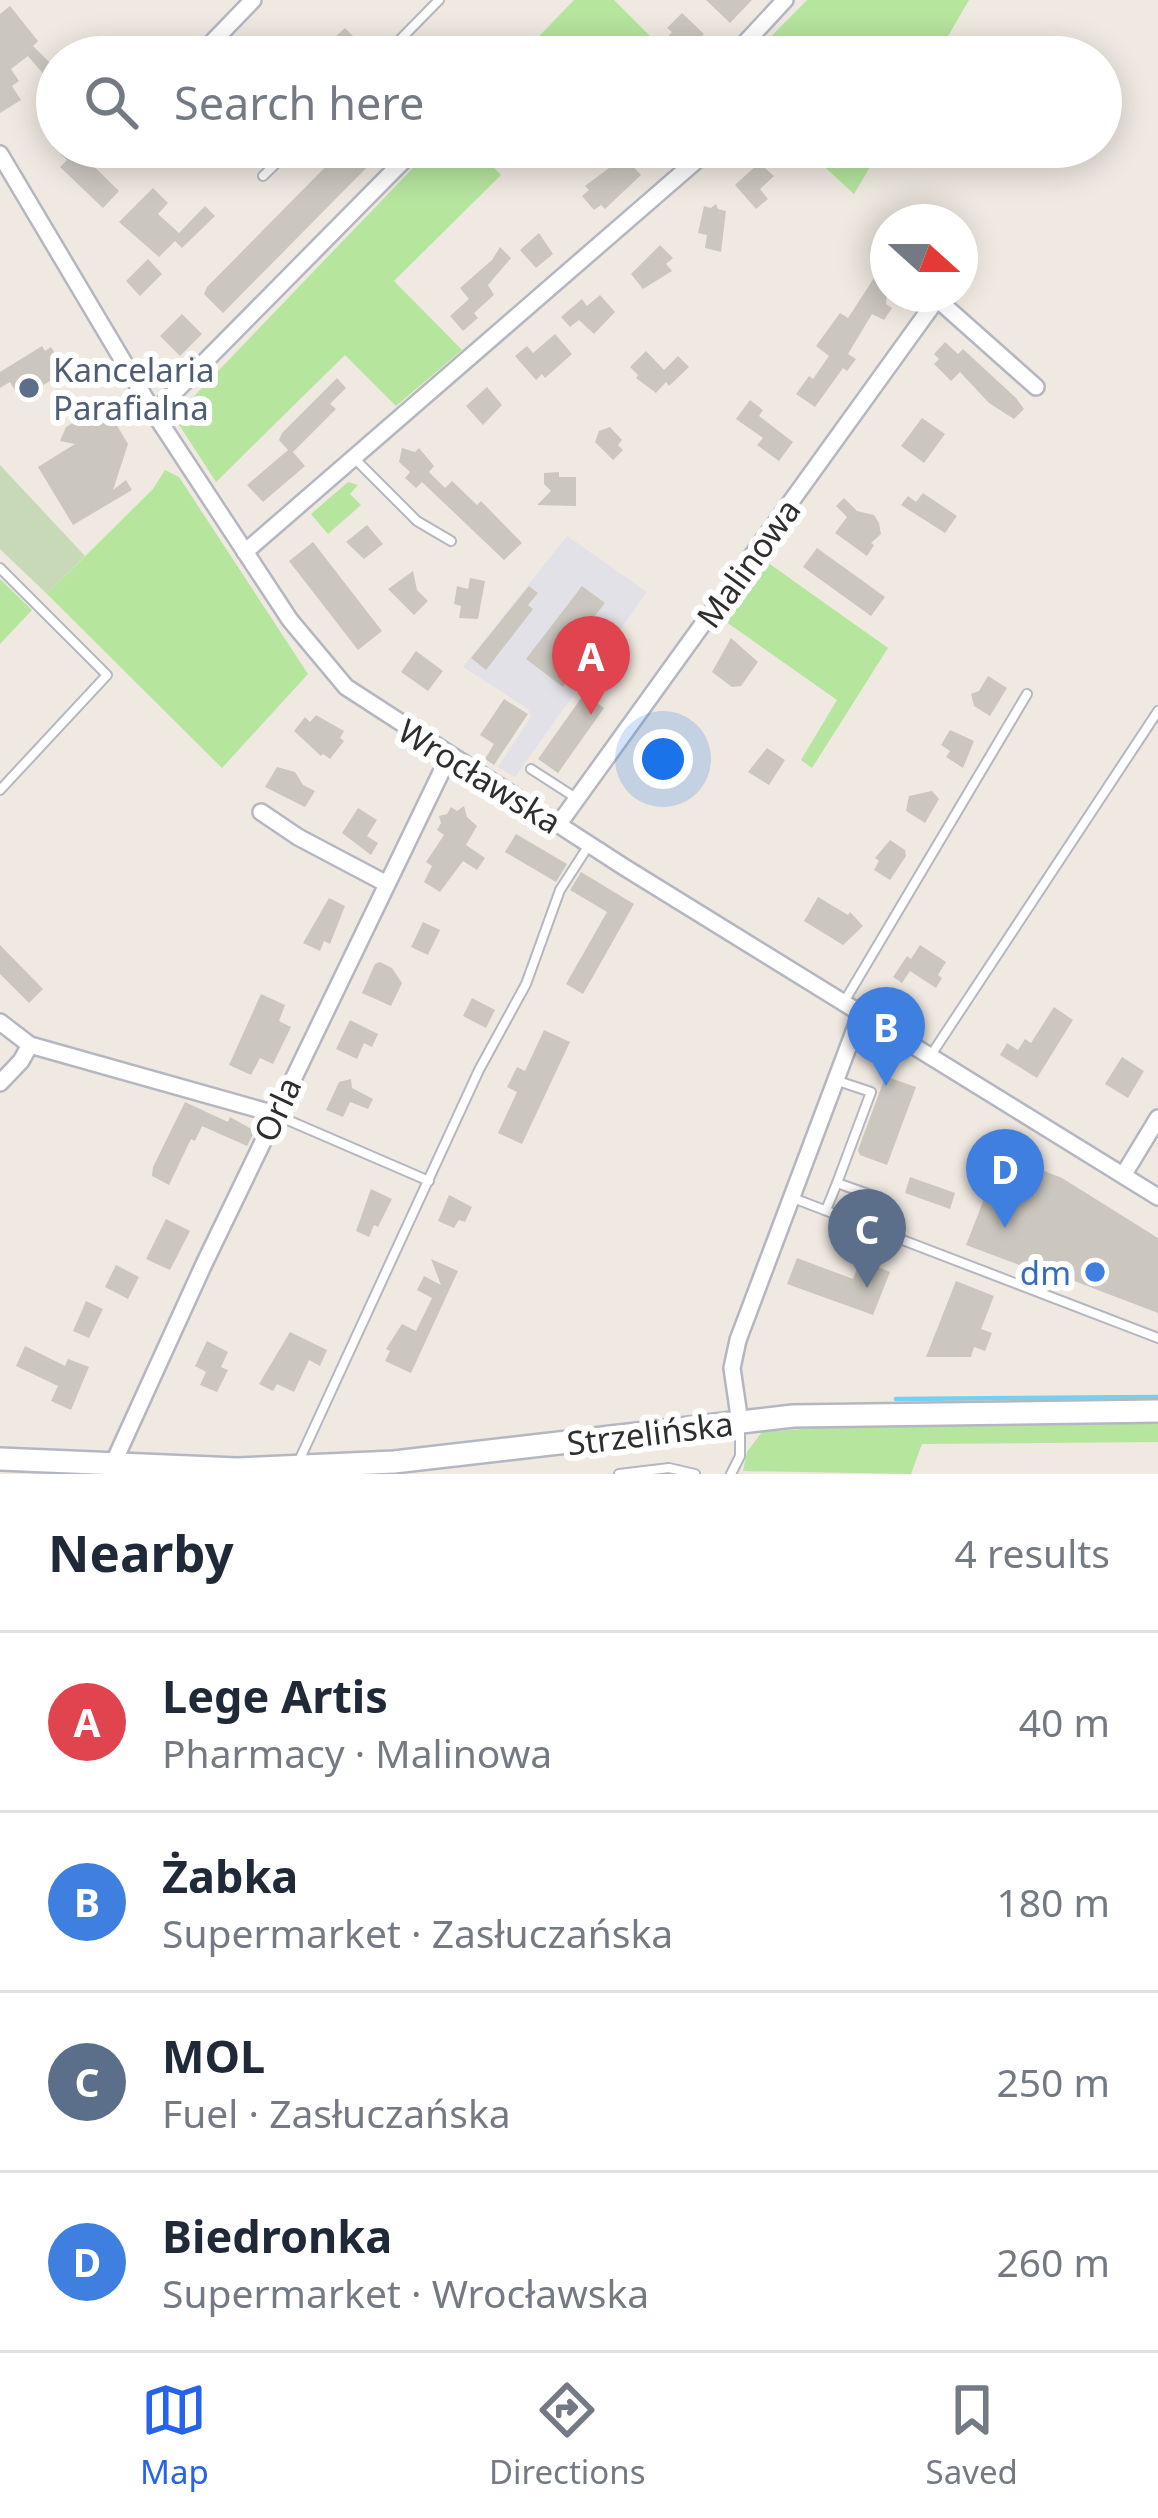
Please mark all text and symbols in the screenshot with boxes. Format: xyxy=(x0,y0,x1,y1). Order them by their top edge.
search box xyxy=(36,36,1122,168)
icon: search xyxy=(78,69,144,135)
text: Search here xyxy=(174,72,424,133)
north arrow xyxy=(870,204,978,312)
place label: Kancelaria Parafialna xyxy=(53,347,214,430)
marker: Kancelaria Parafialna xyxy=(16,375,42,401)
street label: Malinowa xyxy=(686,489,810,637)
pin: A xyxy=(552,616,630,715)
street label: Wrocławska xyxy=(390,708,570,844)
your location xyxy=(633,729,693,789)
pin: B xyxy=(847,987,925,1086)
street label: Orla xyxy=(243,1069,311,1149)
pin: D xyxy=(966,1129,1044,1228)
pin: C xyxy=(828,1189,906,1288)
place label: dm xyxy=(1020,1250,1071,1295)
marker: dm xyxy=(1082,1259,1108,1285)
street label: Strzelińska xyxy=(564,1400,736,1466)
text: Nearby xyxy=(48,1517,234,1587)
text: 4 results xyxy=(955,1526,1110,1579)
text: Lege Artis xyxy=(162,1665,388,1726)
text: A xyxy=(74,1695,101,1748)
text: 40 m xyxy=(1019,1695,1110,1748)
text: Pharmacy · Malinowa xyxy=(162,1726,552,1779)
text: Żabka xyxy=(162,1845,298,1906)
text: B xyxy=(74,1875,100,1928)
text: 180 m xyxy=(996,1875,1110,1928)
text: Supermarket · Zasłuczańska xyxy=(162,1906,673,1959)
text: MOL xyxy=(162,2025,265,2086)
text: C xyxy=(74,2055,100,2108)
text: 250 m xyxy=(996,2055,1110,2108)
text: Fuel · Zasłuczańska xyxy=(162,2086,511,2139)
text: Biedronka xyxy=(162,2205,392,2266)
text: D xyxy=(73,2235,101,2288)
text: 260 m xyxy=(996,2235,1110,2288)
text: Supermarket · Wrocławska xyxy=(162,2266,649,2319)
tab: Map xyxy=(140,2377,209,2494)
tab: Directions xyxy=(489,2377,646,2494)
tab: Saved xyxy=(926,2377,1018,2494)

